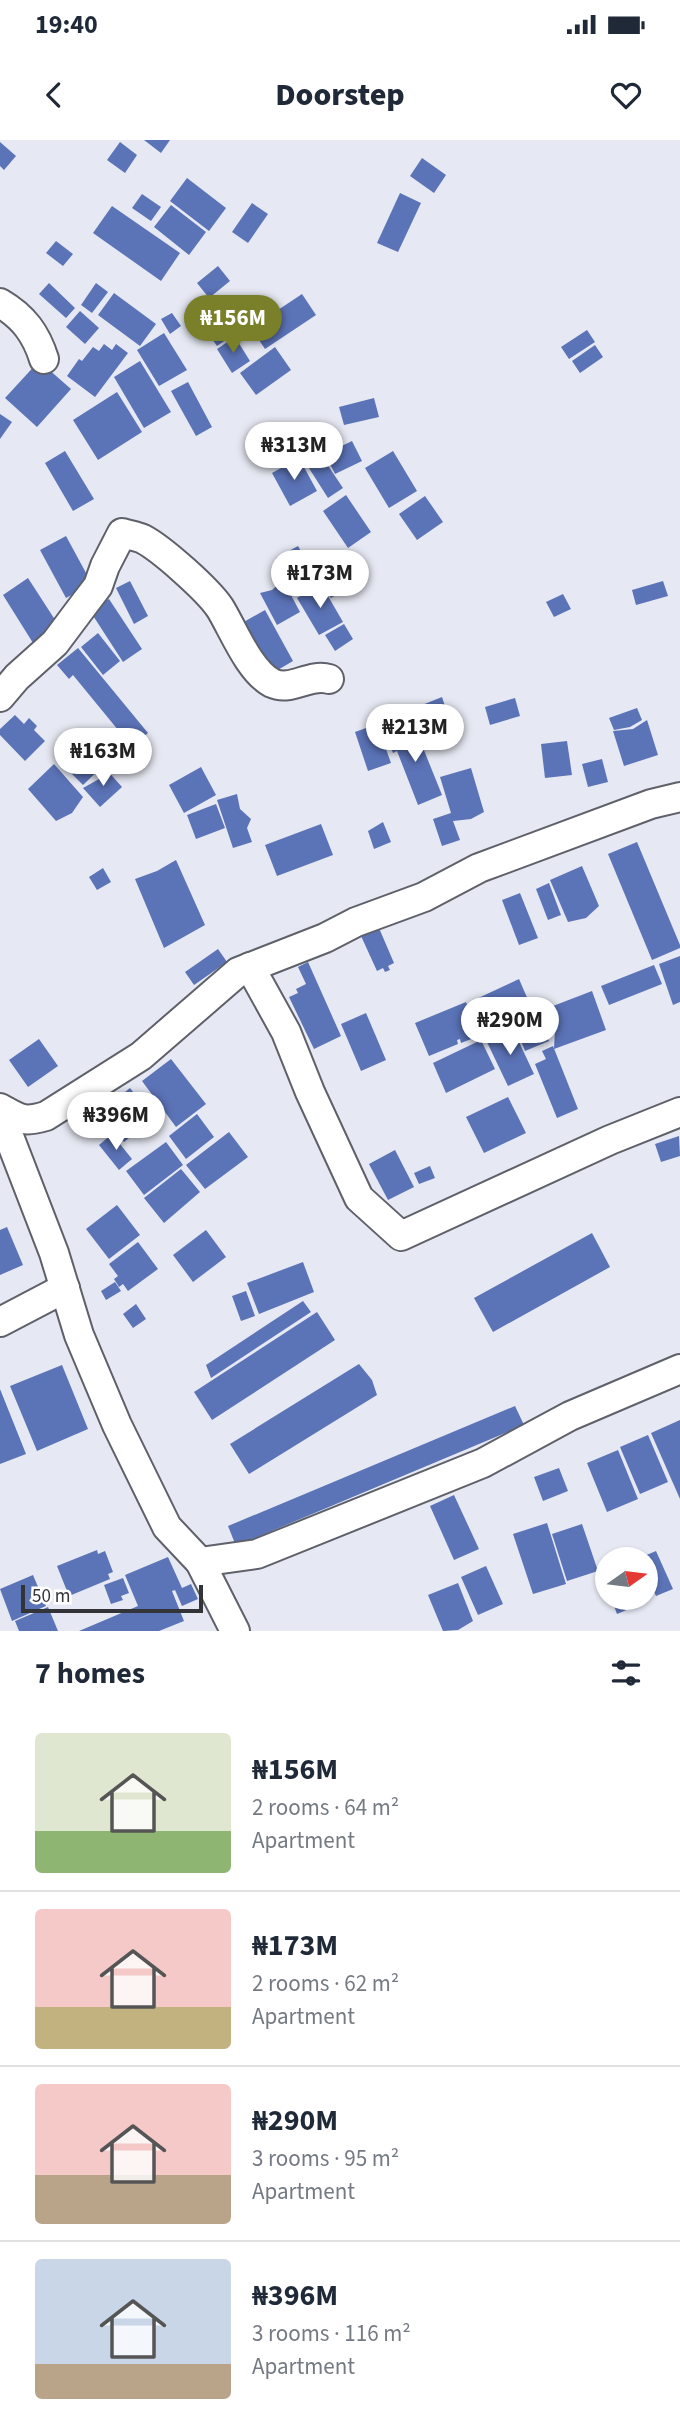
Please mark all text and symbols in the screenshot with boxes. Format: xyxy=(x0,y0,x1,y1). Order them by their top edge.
text: 19:40 xyxy=(35,6,98,43)
text: Doorstep xyxy=(275,72,405,118)
icon: back xyxy=(35,76,73,114)
icon: heart xyxy=(607,76,645,114)
pin: ₦156M xyxy=(184,296,282,355)
text: ₦156M xyxy=(200,301,266,334)
pin: ₦313M xyxy=(245,422,343,482)
text: ₦313M xyxy=(261,428,327,461)
pin: ₦173M xyxy=(271,550,369,610)
text: ₦173M xyxy=(287,556,353,589)
pin: ₦213M xyxy=(366,704,464,764)
text: ₦213M xyxy=(382,710,448,743)
pin: ₦163M xyxy=(54,728,152,788)
text: ₦163M xyxy=(70,734,136,767)
pin: ₦290M xyxy=(461,998,559,1057)
text: ₦290M xyxy=(477,1003,543,1036)
pin: ₦396M xyxy=(67,1093,165,1152)
text: ₦396M xyxy=(83,1098,149,1131)
north arrow xyxy=(595,1547,658,1610)
map controls xyxy=(595,1547,658,1610)
scale bar xyxy=(21,1582,203,1614)
text: 50 m xyxy=(32,1583,70,1610)
text: 7 homes xyxy=(35,1652,145,1695)
icon: filters xyxy=(607,1654,645,1692)
text: ₦156M xyxy=(252,1748,338,1791)
icon: home xyxy=(91,1761,175,1845)
text: 2 rooms · 64 m² xyxy=(252,1791,399,1824)
text: Apartment xyxy=(252,1824,355,1857)
text: ₦173M xyxy=(252,1924,338,1967)
icon: home xyxy=(91,1937,175,2021)
text: 2 rooms · 62 m² xyxy=(252,1967,399,2000)
text: Apartment xyxy=(252,2000,355,2033)
text: ₦290M xyxy=(252,2099,338,2142)
icon: home xyxy=(91,2112,175,2196)
text: 3 rooms · 95 m² xyxy=(252,2142,399,2175)
text: Apartment xyxy=(252,2175,355,2208)
text: ₦396M xyxy=(252,2274,338,2317)
icon: home xyxy=(91,2287,175,2371)
text: 3 rooms · 116 m² xyxy=(252,2317,411,2350)
text: Apartment xyxy=(252,2350,355,2383)

